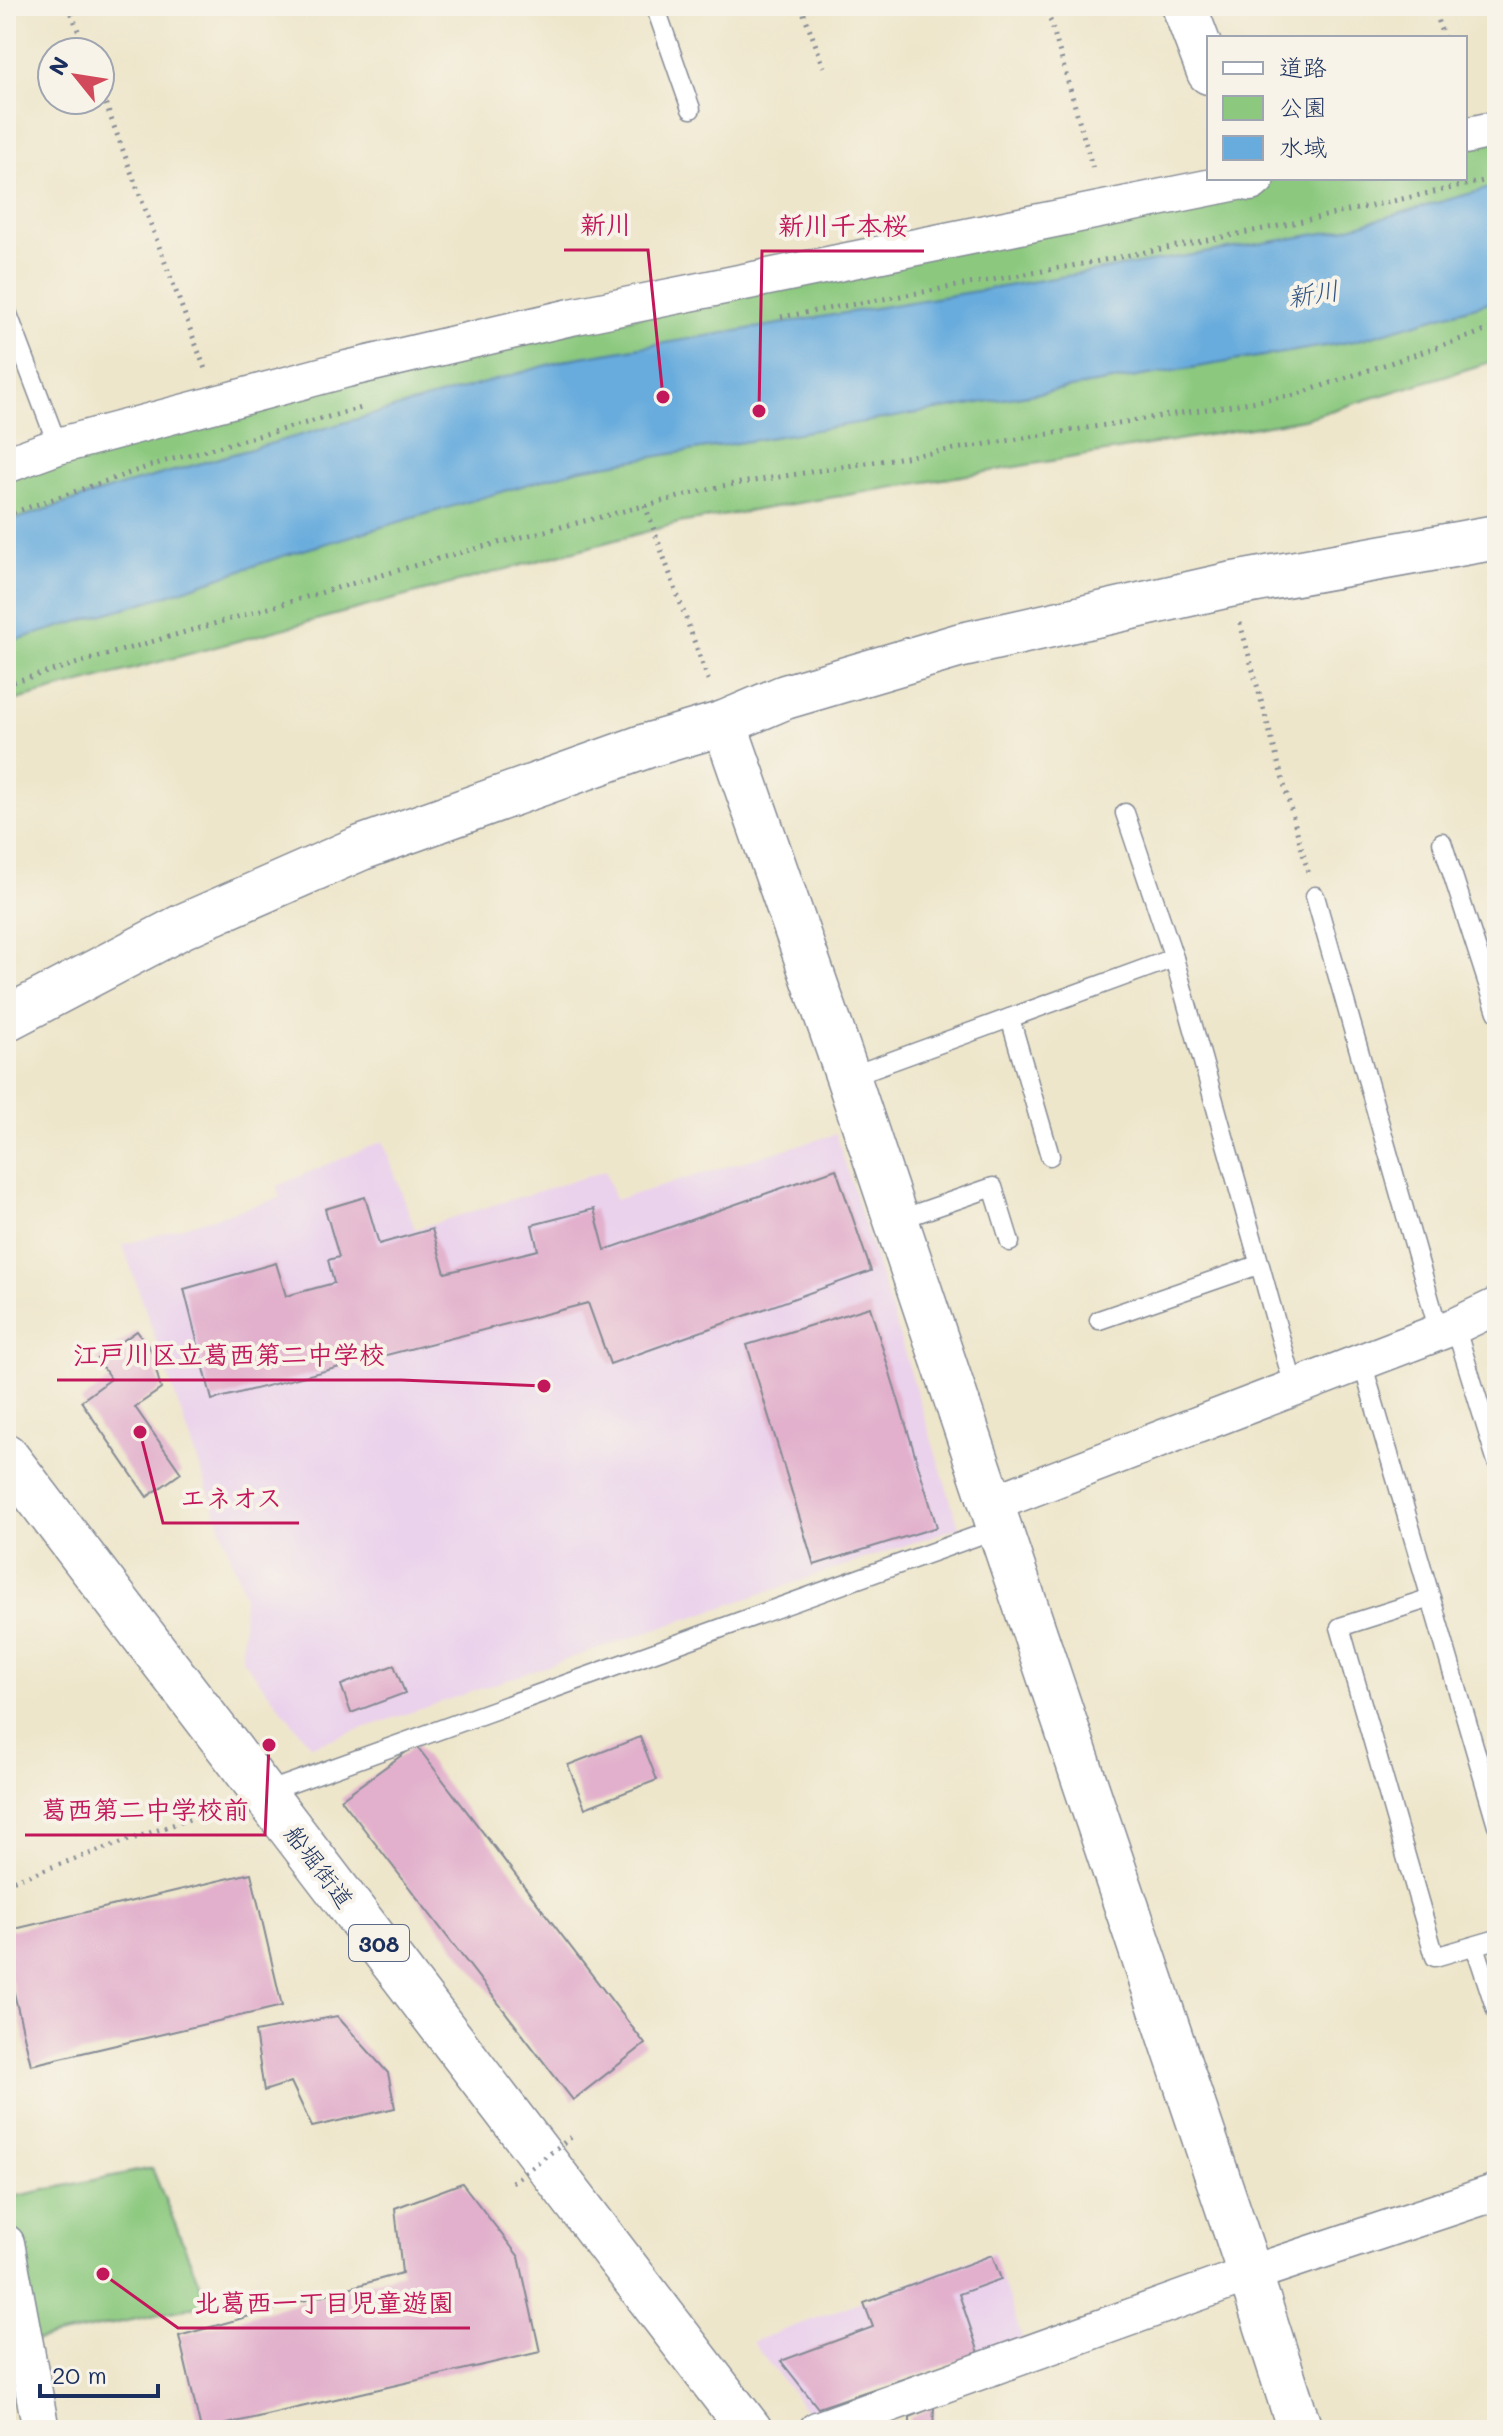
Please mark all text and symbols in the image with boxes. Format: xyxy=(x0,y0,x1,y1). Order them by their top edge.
north arrow xyxy=(36,36,116,116)
legend xyxy=(1207,36,1467,180)
text: N xyxy=(42,51,75,80)
text: 道路 xyxy=(1279,51,1327,82)
text: 公園 xyxy=(1279,91,1327,122)
text: 水域 xyxy=(1279,131,1327,162)
callout: 新川 xyxy=(564,200,648,250)
callout: 新川千本桜 xyxy=(762,201,924,251)
text: 新川 xyxy=(580,207,632,241)
text: 新川千本桜 xyxy=(778,208,908,242)
water label: 新川 xyxy=(1285,272,1341,314)
callout: 江戸川区立葛西第二中学校 xyxy=(57,1330,401,1380)
text: 江戸川区立葛西第二中学校 xyxy=(73,1337,385,1371)
callout: エネオス xyxy=(163,1473,299,1523)
text: エネオス xyxy=(180,1480,282,1514)
callout: 葛西第二中学校前 xyxy=(25,1785,265,1835)
text: 葛西第二中学校前 xyxy=(41,1792,249,1826)
street label: 船堀街道 xyxy=(279,1818,361,1914)
road number: 308 xyxy=(349,1925,409,1961)
callout: 北葛西一丁目児童遊園 xyxy=(178,2278,470,2328)
text: 北葛西一丁目児童遊園 xyxy=(194,2285,454,2319)
scale bar xyxy=(40,2348,158,2398)
text: 20 m xyxy=(52,2359,107,2390)

